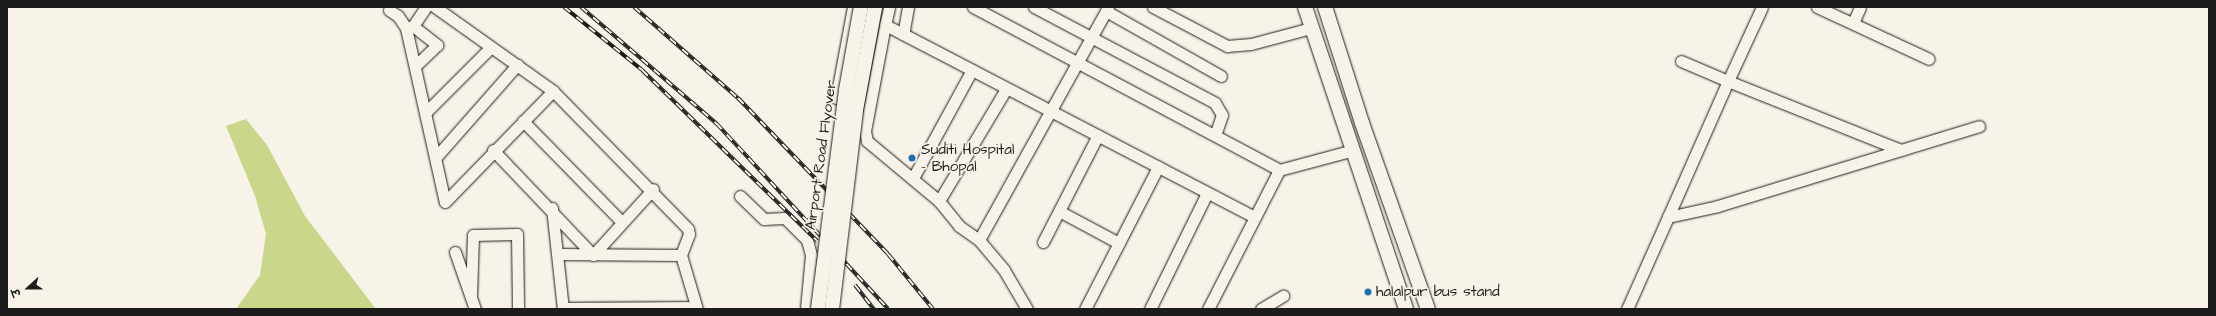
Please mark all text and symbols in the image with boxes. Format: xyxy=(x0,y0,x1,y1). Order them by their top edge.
street label: Airport Road Flyover xyxy=(802,79,840,231)
place label: Suditi Hospital - Bhopal xyxy=(921,140,1014,175)
marker: Suditi Hospital - Bhopal xyxy=(906,152,918,164)
north arrow xyxy=(8,268,48,308)
place label: halalpur bus stand xyxy=(1376,283,1500,301)
text: उ xyxy=(8,286,25,299)
marker: halalpur bus stand xyxy=(1363,287,1373,297)

